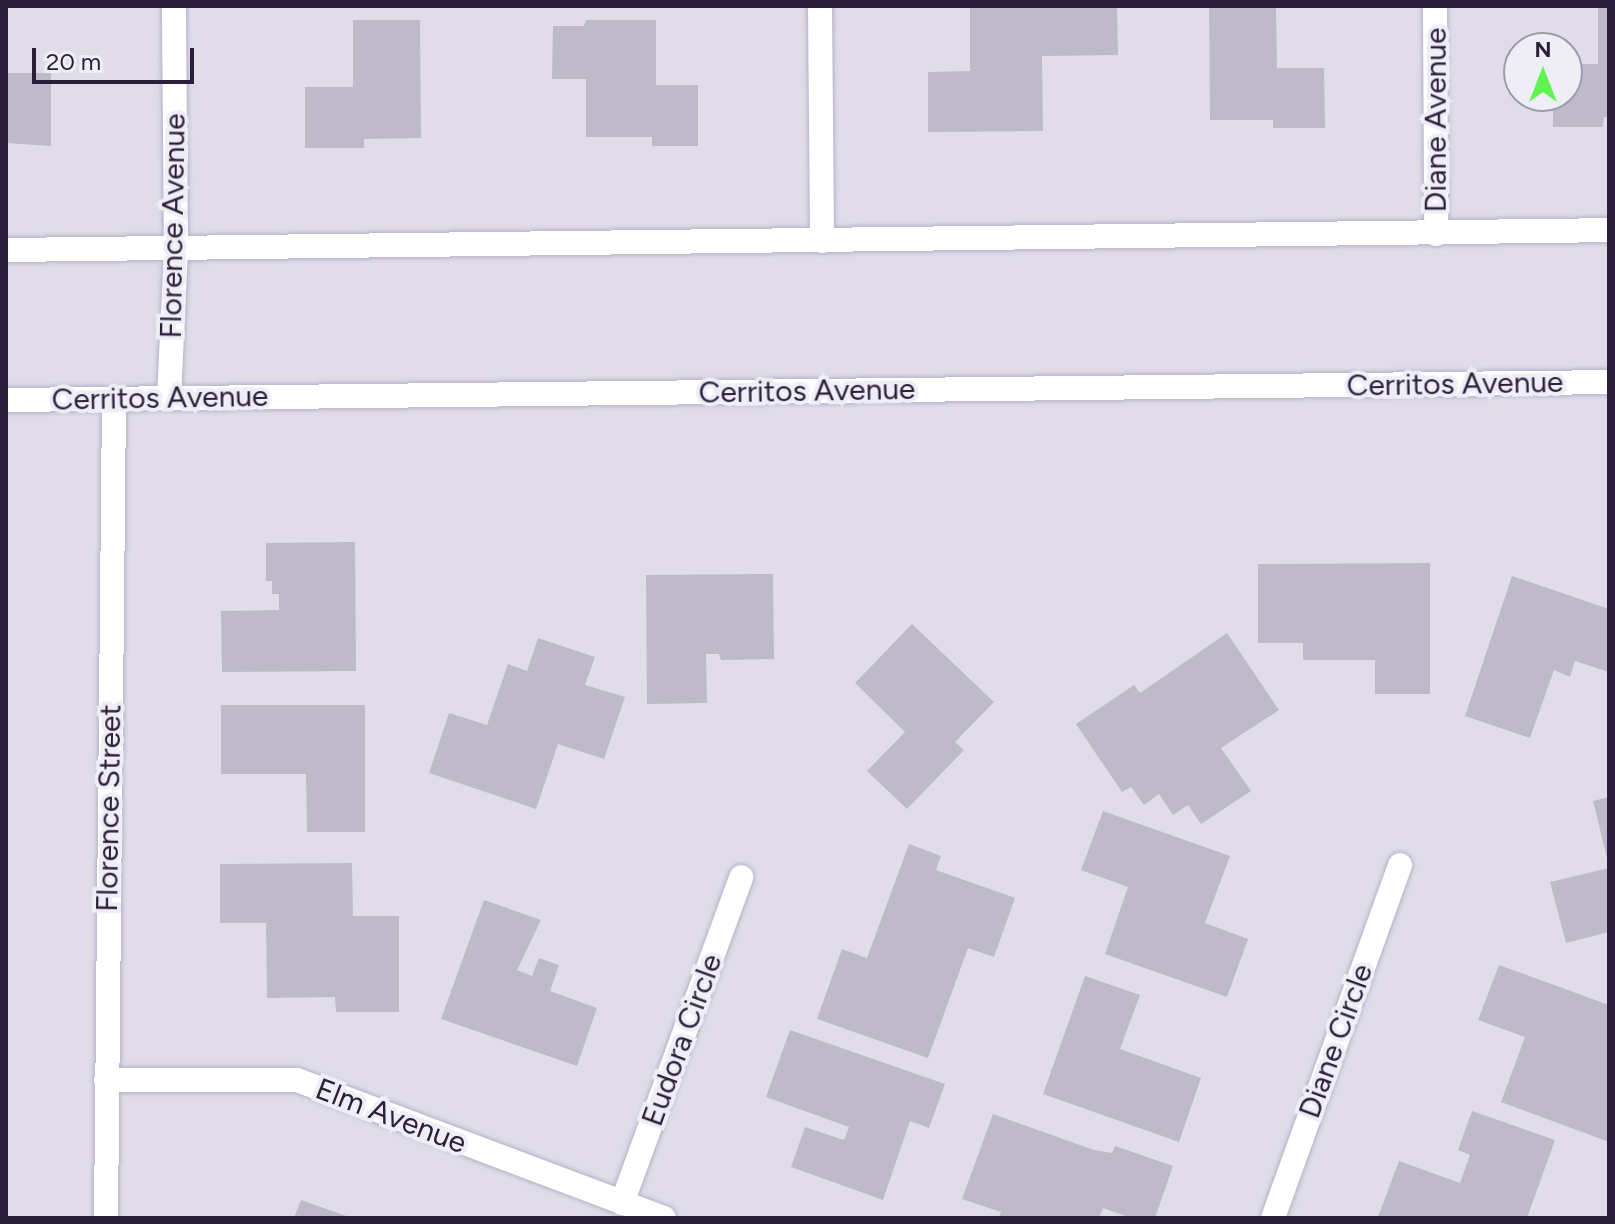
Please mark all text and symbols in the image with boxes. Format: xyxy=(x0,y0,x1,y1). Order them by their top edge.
street label: Diane Avenue xyxy=(1418,28,1454,212)
scale bar xyxy=(36,32,198,82)
north arrow xyxy=(1503,32,1583,112)
text: N xyxy=(1534,36,1552,63)
text: 20 m xyxy=(46,47,101,76)
street label: Florence Avenue xyxy=(153,113,193,339)
street label: Cerritos Avenue xyxy=(1346,364,1564,404)
street label: Cerritos Avenue xyxy=(698,371,916,411)
street label: Cerritos Avenue xyxy=(51,378,269,418)
street label: Florence Street xyxy=(89,704,129,912)
street label: Eudora Circle xyxy=(634,949,730,1131)
street label: Diane Circle xyxy=(1291,959,1381,1123)
street label: Elm Avenue xyxy=(310,1071,472,1161)

